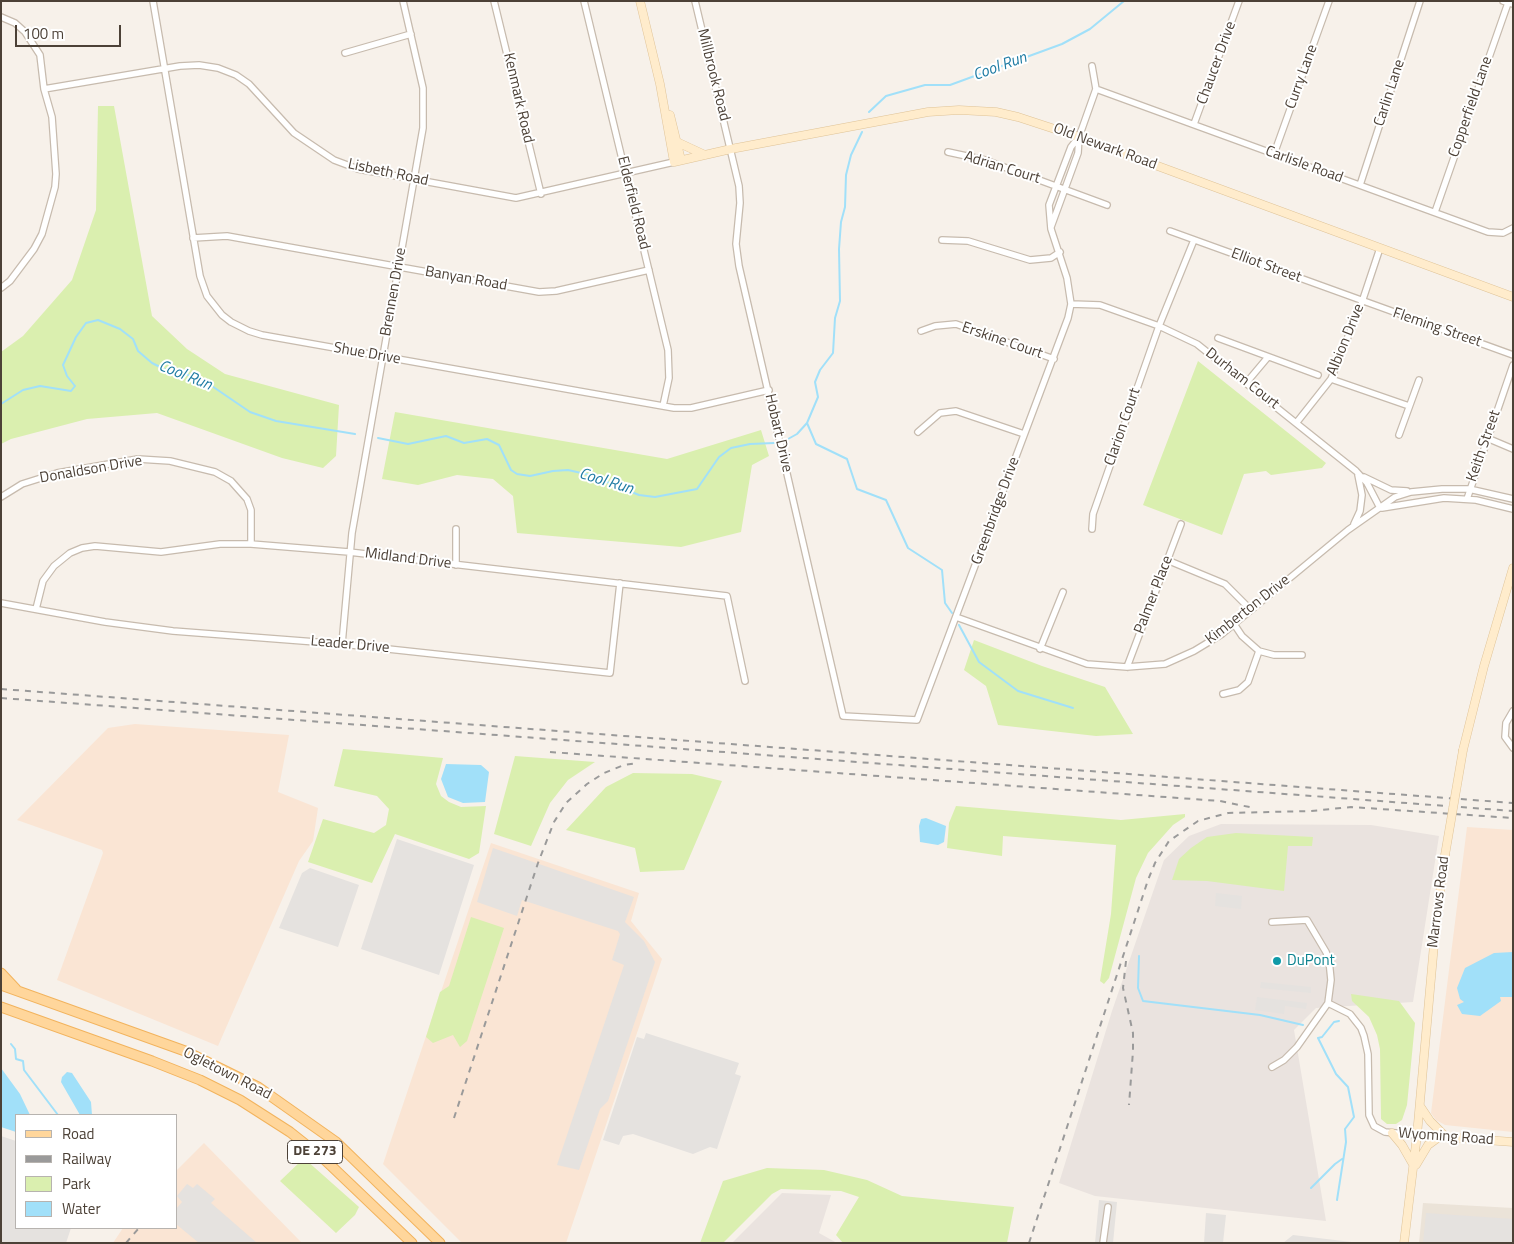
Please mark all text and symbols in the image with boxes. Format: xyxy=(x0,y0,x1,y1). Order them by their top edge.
scale bar xyxy=(18,15,124,47)
street label: Chaucer Drive xyxy=(1194,19,1240,107)
text: 100 m xyxy=(23,22,64,45)
street label: Millbrook Road xyxy=(693,27,733,123)
street label: Curry Lane xyxy=(1282,42,1322,112)
water label: Cool Run xyxy=(971,48,1029,86)
street label: Kenmark Road xyxy=(499,51,537,145)
street label: Copperfield Lane xyxy=(1445,54,1497,160)
street label: Carlin Lane xyxy=(1371,57,1409,129)
street label: Old Newark Road xyxy=(1051,120,1159,174)
street label: Carlisle Road xyxy=(1263,143,1345,187)
street label: Adrian Court xyxy=(962,148,1042,188)
street label: Elderfield Road xyxy=(613,155,653,251)
street label: Lisbeth Road xyxy=(346,156,430,190)
street label: Elliot Street xyxy=(1228,245,1304,287)
street label: Brennen Drive xyxy=(377,246,411,338)
street label: Banyan Road xyxy=(423,263,509,295)
street label: Albion Drive xyxy=(1323,302,1369,378)
street label: Fleming Street xyxy=(1390,304,1484,352)
street label: Erskine Court xyxy=(959,319,1045,363)
street label: Shue Drive xyxy=(332,339,402,369)
street label: Durham Court xyxy=(1202,345,1282,413)
water label: Cool Run xyxy=(156,357,214,395)
street label: Clarion Court xyxy=(1101,386,1145,468)
street label: Hobart Drive xyxy=(760,392,796,474)
street label: Keith Street xyxy=(1463,408,1505,484)
street label: Donaldson Drive xyxy=(38,452,144,488)
street label: Greenbridge Drive xyxy=(968,455,1024,567)
water label: Cool Run xyxy=(577,465,635,499)
street label: Midland Drive xyxy=(364,545,452,573)
street label: Palmer Place xyxy=(1131,553,1177,637)
street label: Kimberton Drive xyxy=(1202,571,1294,649)
street label: Leader Drive xyxy=(310,633,390,657)
street label: Marrows Road xyxy=(1424,855,1454,949)
place label: DuPont xyxy=(1287,952,1335,970)
marker: DuPont xyxy=(1271,955,1283,967)
street label: Ogletown Road xyxy=(180,1044,274,1104)
legend xyxy=(15,1114,178,1229)
text: Road xyxy=(62,1122,94,1145)
street label: Wyoming Road xyxy=(1398,1125,1494,1149)
road number: DE 273 xyxy=(288,1140,342,1164)
text: Railway xyxy=(62,1147,112,1170)
text: Park xyxy=(62,1172,91,1195)
text: Water xyxy=(62,1197,101,1220)

